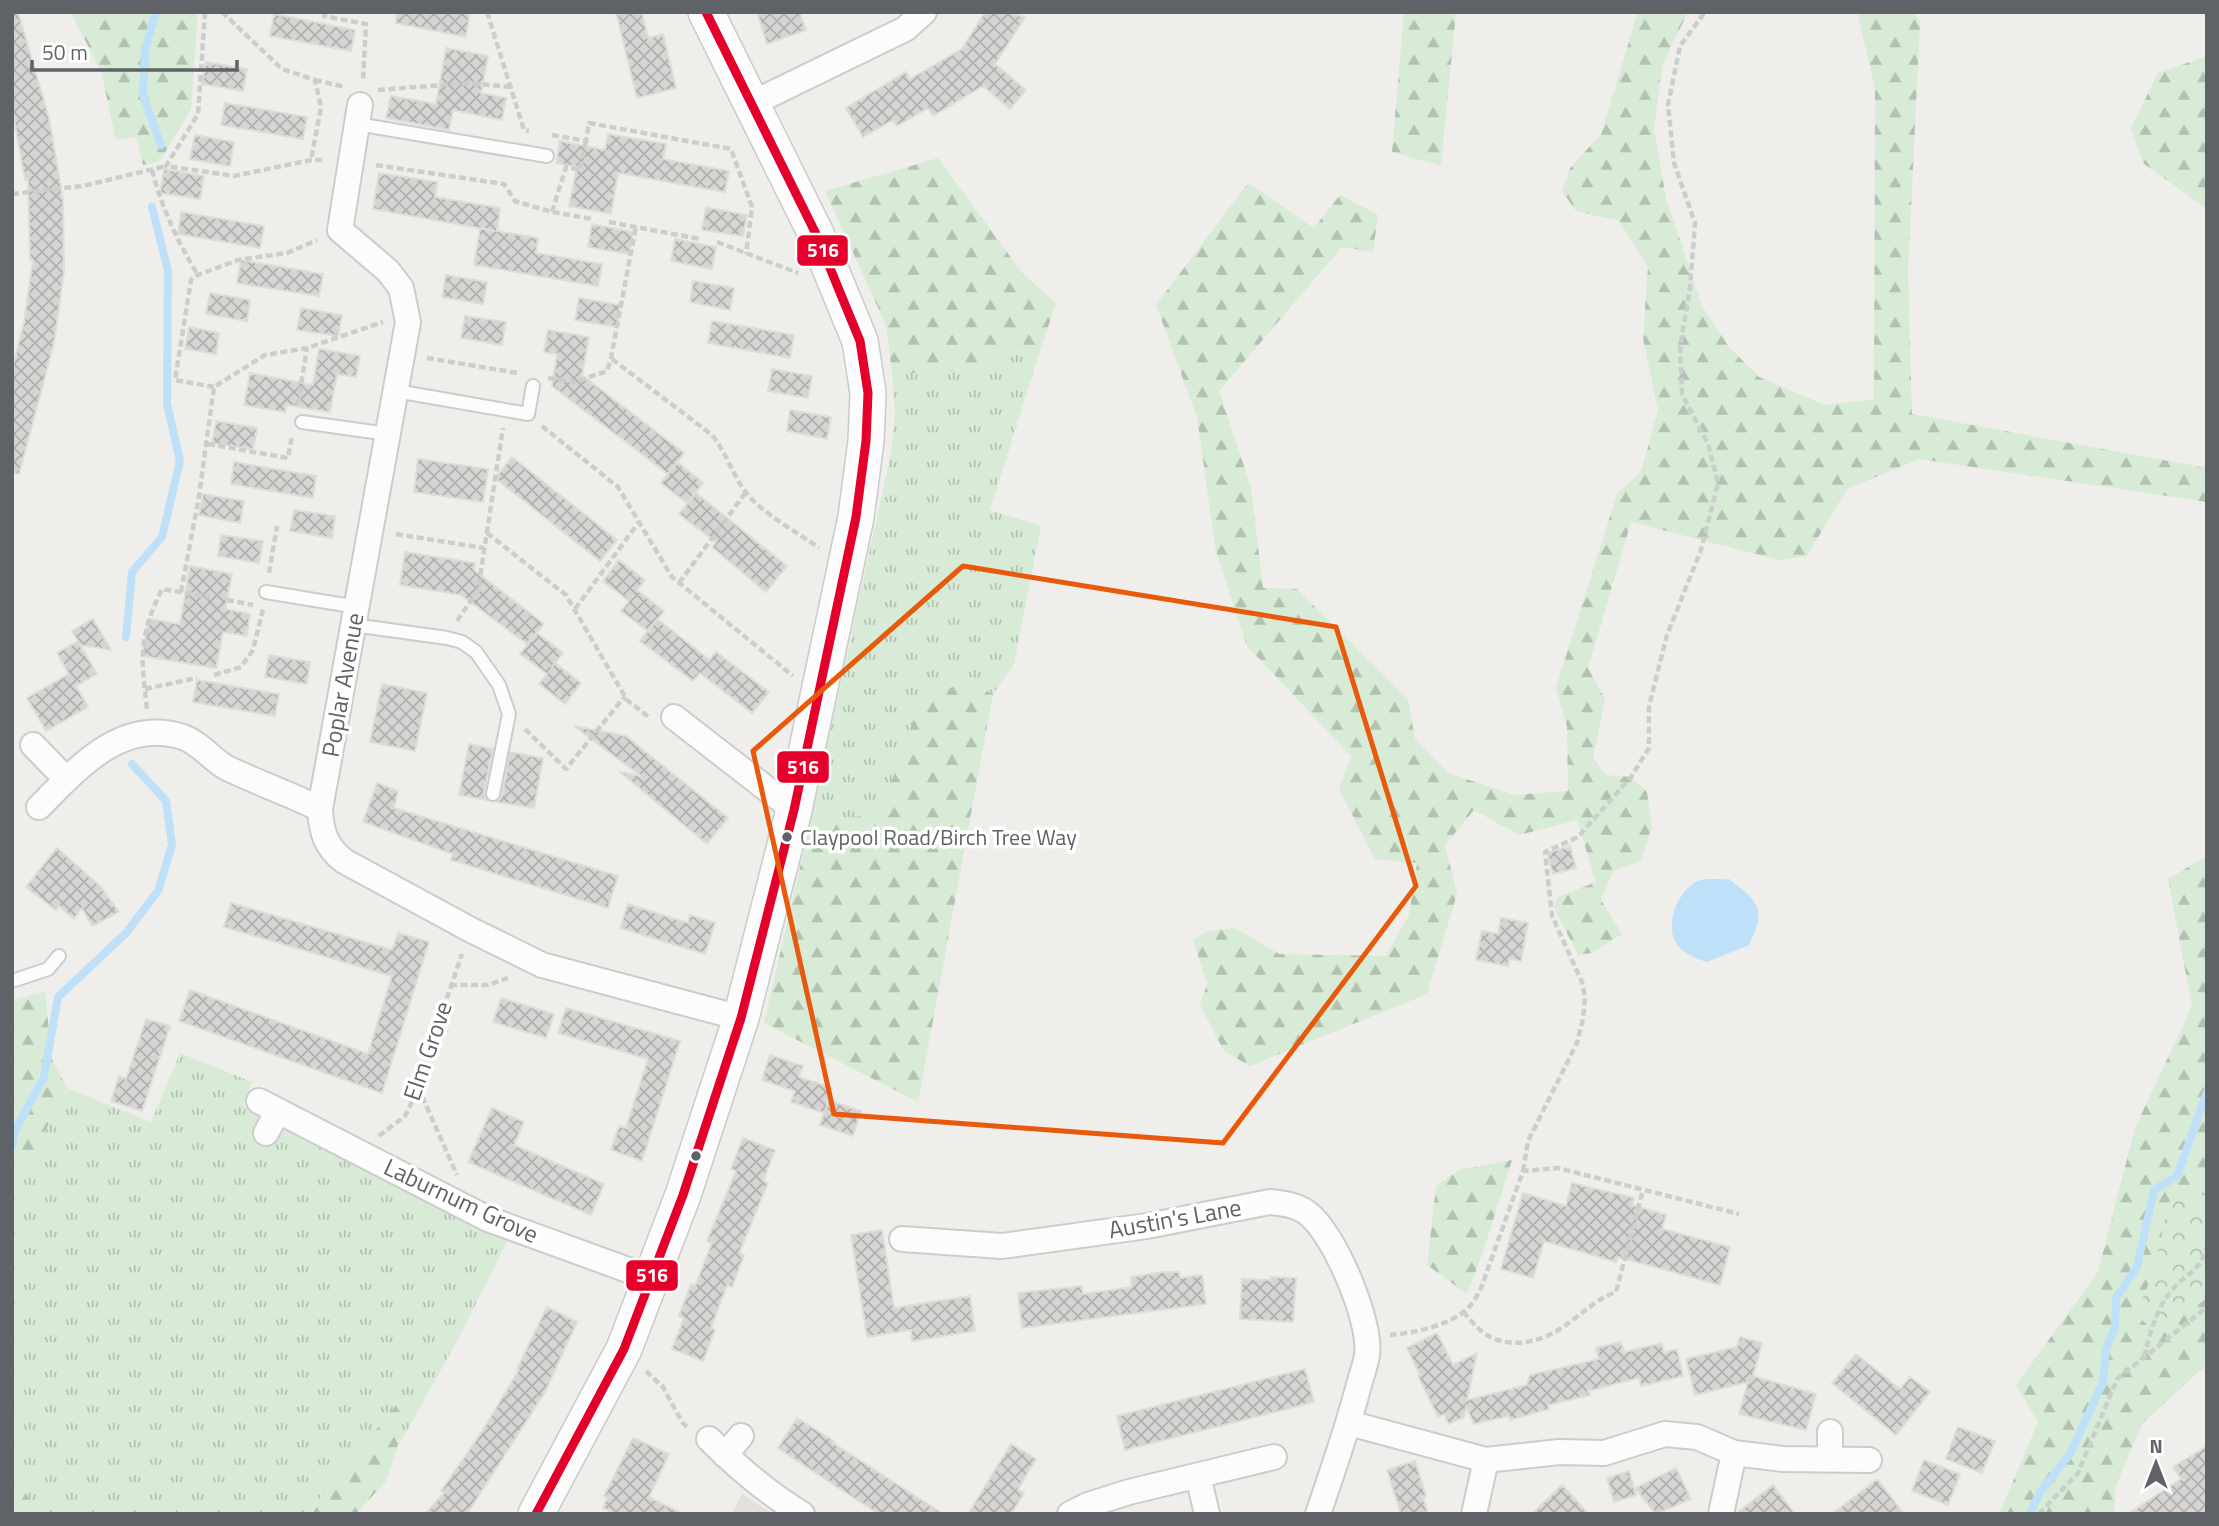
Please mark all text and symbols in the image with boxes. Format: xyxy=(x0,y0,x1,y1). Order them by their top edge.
scale bar xyxy=(32,28,236,72)
text: 50 m xyxy=(42,36,88,68)
line badge: 516 xyxy=(796,234,849,267)
text: 516 xyxy=(807,235,839,264)
street label: Poplar Avenue xyxy=(312,610,372,760)
line badge: 516 xyxy=(776,750,830,784)
text: 516 xyxy=(787,752,819,781)
place label: Claypool Road/Birch Tree Way xyxy=(800,820,1077,854)
marker: Claypool Road/Birch Tree Way xyxy=(780,830,794,844)
street label: Elm Grove xyxy=(393,996,461,1105)
street label: Laburnum Grove xyxy=(378,1149,545,1252)
unlabelled marker xyxy=(689,1149,703,1163)
street label: Austin's Lane xyxy=(1106,1189,1244,1247)
line badge: 516 xyxy=(625,1259,679,1292)
text: 516 xyxy=(636,1260,668,1289)
north arrow xyxy=(2121,1428,2191,1498)
text: N xyxy=(2149,1431,2163,1460)

